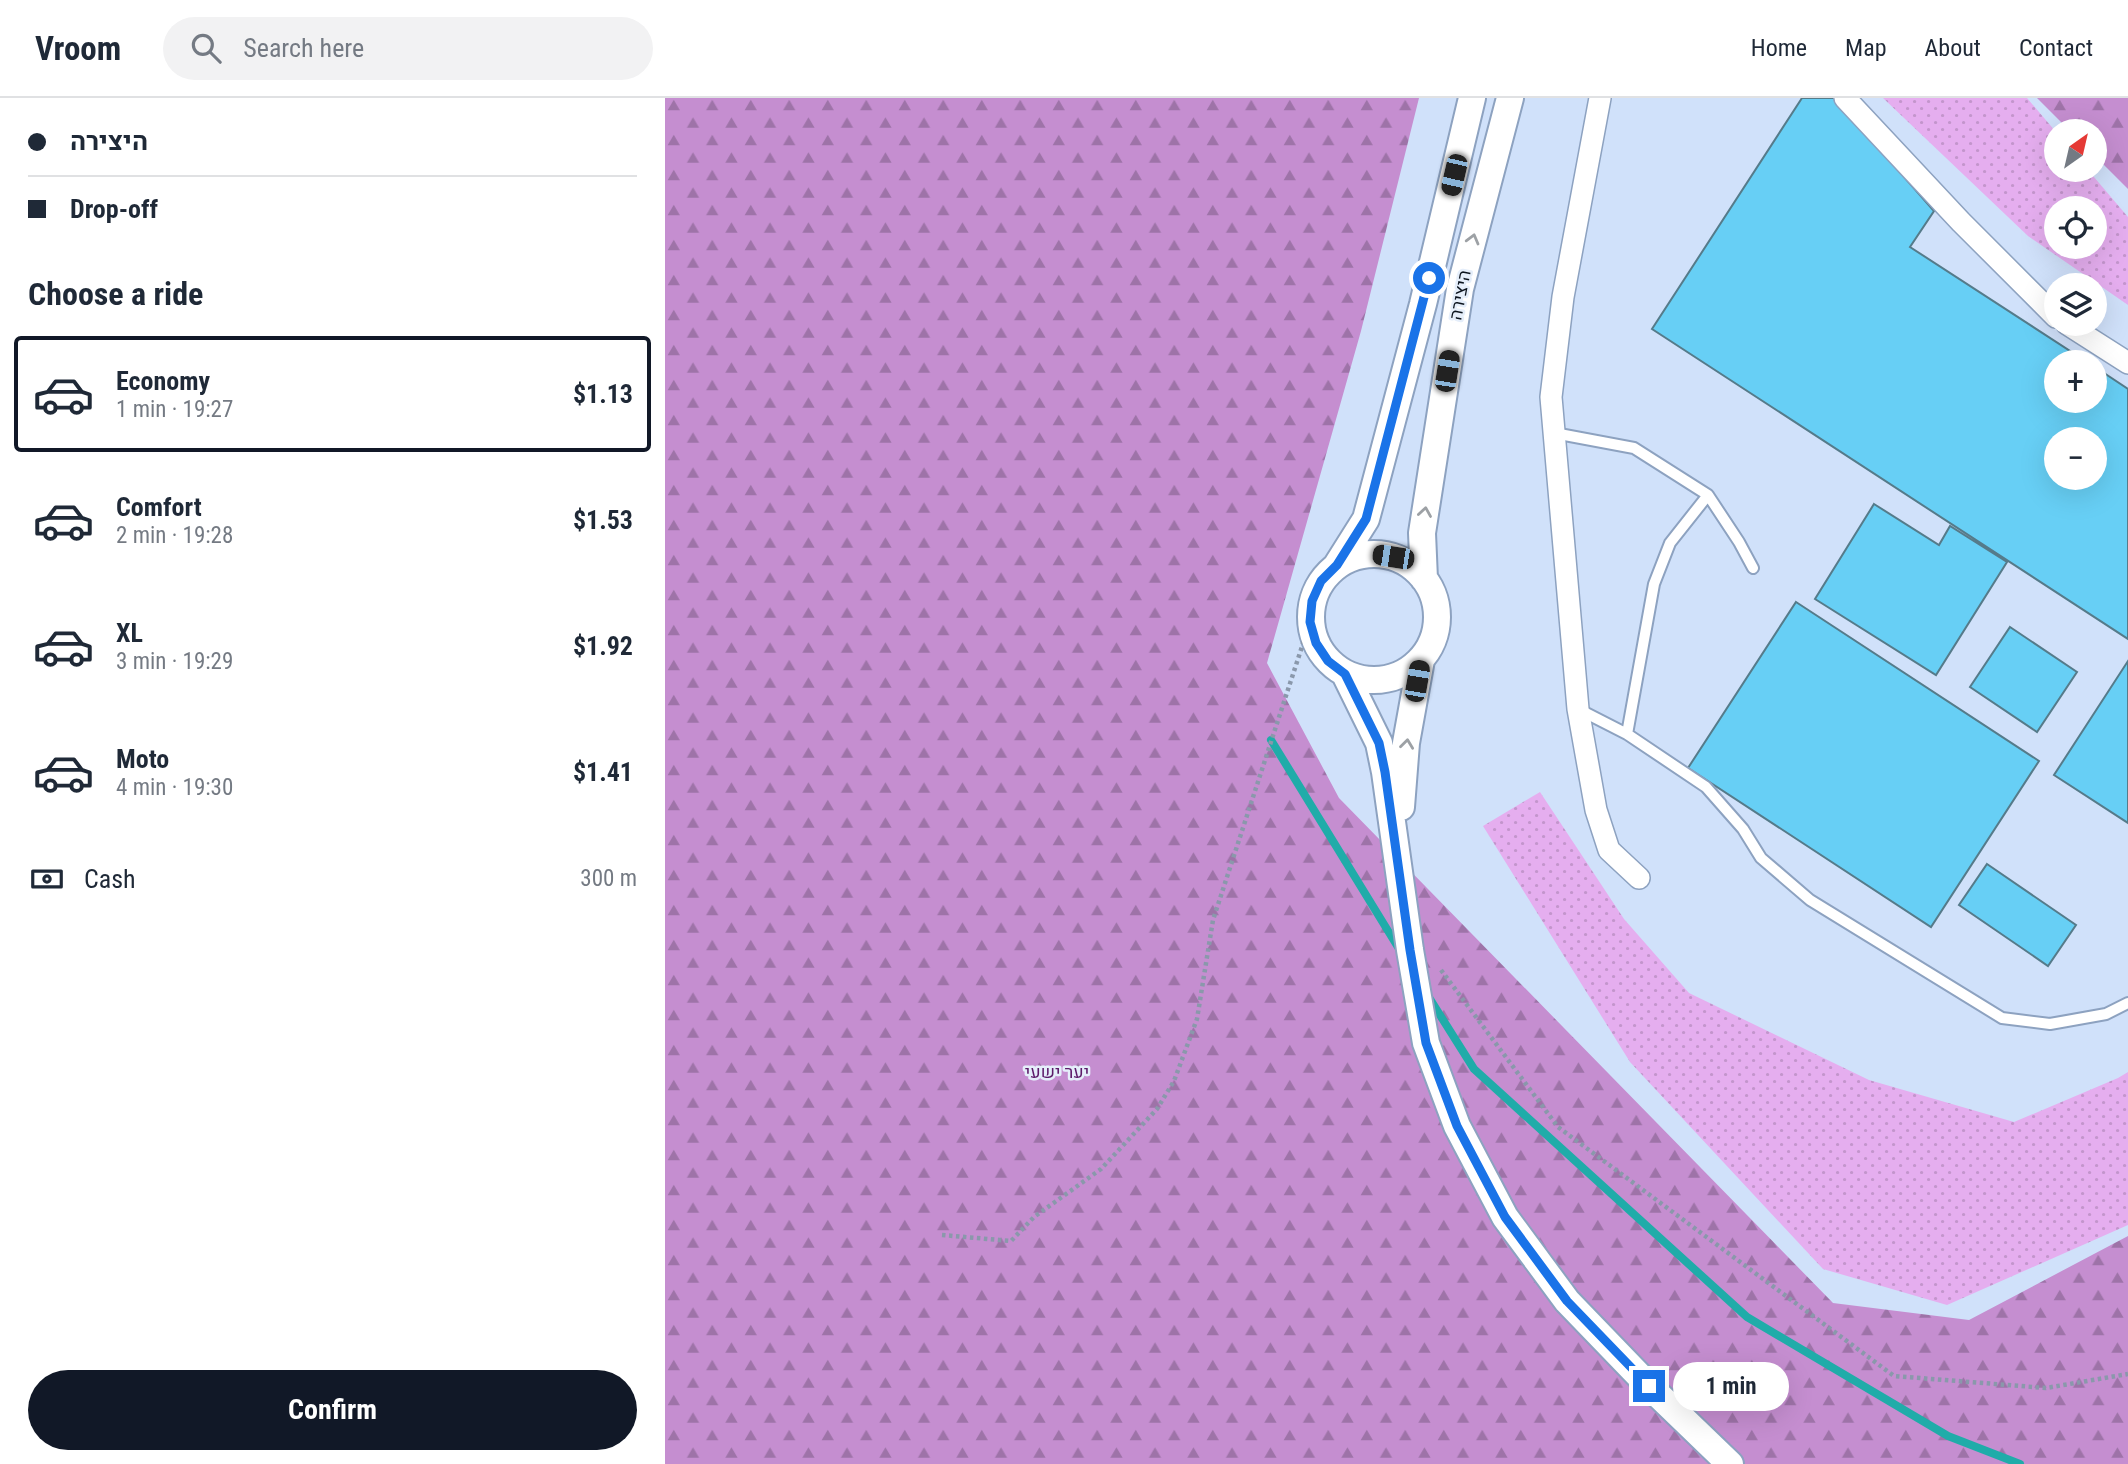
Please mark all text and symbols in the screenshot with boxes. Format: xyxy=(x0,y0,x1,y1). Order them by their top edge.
search box xyxy=(163,17,653,80)
text: Vroom xyxy=(35,29,121,68)
icon: search xyxy=(187,29,225,67)
text: Search here xyxy=(243,33,364,63)
text: Home xyxy=(1751,34,1807,62)
text: Map xyxy=(1845,34,1887,62)
text: About xyxy=(1925,34,1981,62)
text: Contact xyxy=(2019,34,2093,62)
north arrow xyxy=(2044,119,2107,182)
map controls xyxy=(2044,119,2107,490)
text: היצירה xyxy=(70,126,148,156)
car xyxy=(1440,152,1469,198)
text: Drop-off xyxy=(70,194,158,224)
button: locate xyxy=(2044,196,2107,259)
one-way arrow xyxy=(1465,234,1479,246)
route start xyxy=(1413,262,1445,294)
street label: היצירה xyxy=(1444,268,1475,322)
button: layers xyxy=(2044,273,2107,336)
text: Choose a ride xyxy=(28,275,203,313)
car xyxy=(1434,349,1461,393)
button: + xyxy=(2044,350,2107,413)
icon: car xyxy=(32,363,95,426)
text: Economy xyxy=(116,366,210,396)
text: $1.13 xyxy=(573,379,633,409)
text: 1 min · 19:27 xyxy=(116,396,233,423)
button: − xyxy=(2044,427,2107,490)
icon: car xyxy=(32,489,95,552)
text: Comfort xyxy=(116,492,202,522)
text: $1.53 xyxy=(573,505,633,535)
one-way arrow xyxy=(1417,506,1432,517)
text: 2 min · 19:28 xyxy=(116,522,233,549)
car xyxy=(1371,543,1416,571)
icon: car xyxy=(32,615,95,678)
text: XL xyxy=(116,618,143,648)
text: $1.92 xyxy=(573,631,633,661)
text: 3 min · 19:29 xyxy=(116,648,233,675)
car xyxy=(1404,658,1431,704)
one-way arrow xyxy=(1399,738,1414,750)
icon: car xyxy=(32,741,95,804)
text: Moto xyxy=(116,744,169,774)
text: $1.41 xyxy=(573,757,633,787)
text: 4 min · 19:30 xyxy=(116,774,233,801)
icon: cash xyxy=(28,860,66,898)
text: Cash xyxy=(84,864,136,894)
text: 300 m xyxy=(580,865,637,892)
park label: יער ישעי xyxy=(1025,1061,1089,1082)
callout: 1 min xyxy=(1674,1362,1789,1410)
button: Confirm xyxy=(28,1370,637,1450)
route end xyxy=(1633,1370,1665,1402)
text: 1 min xyxy=(1705,1373,1757,1400)

